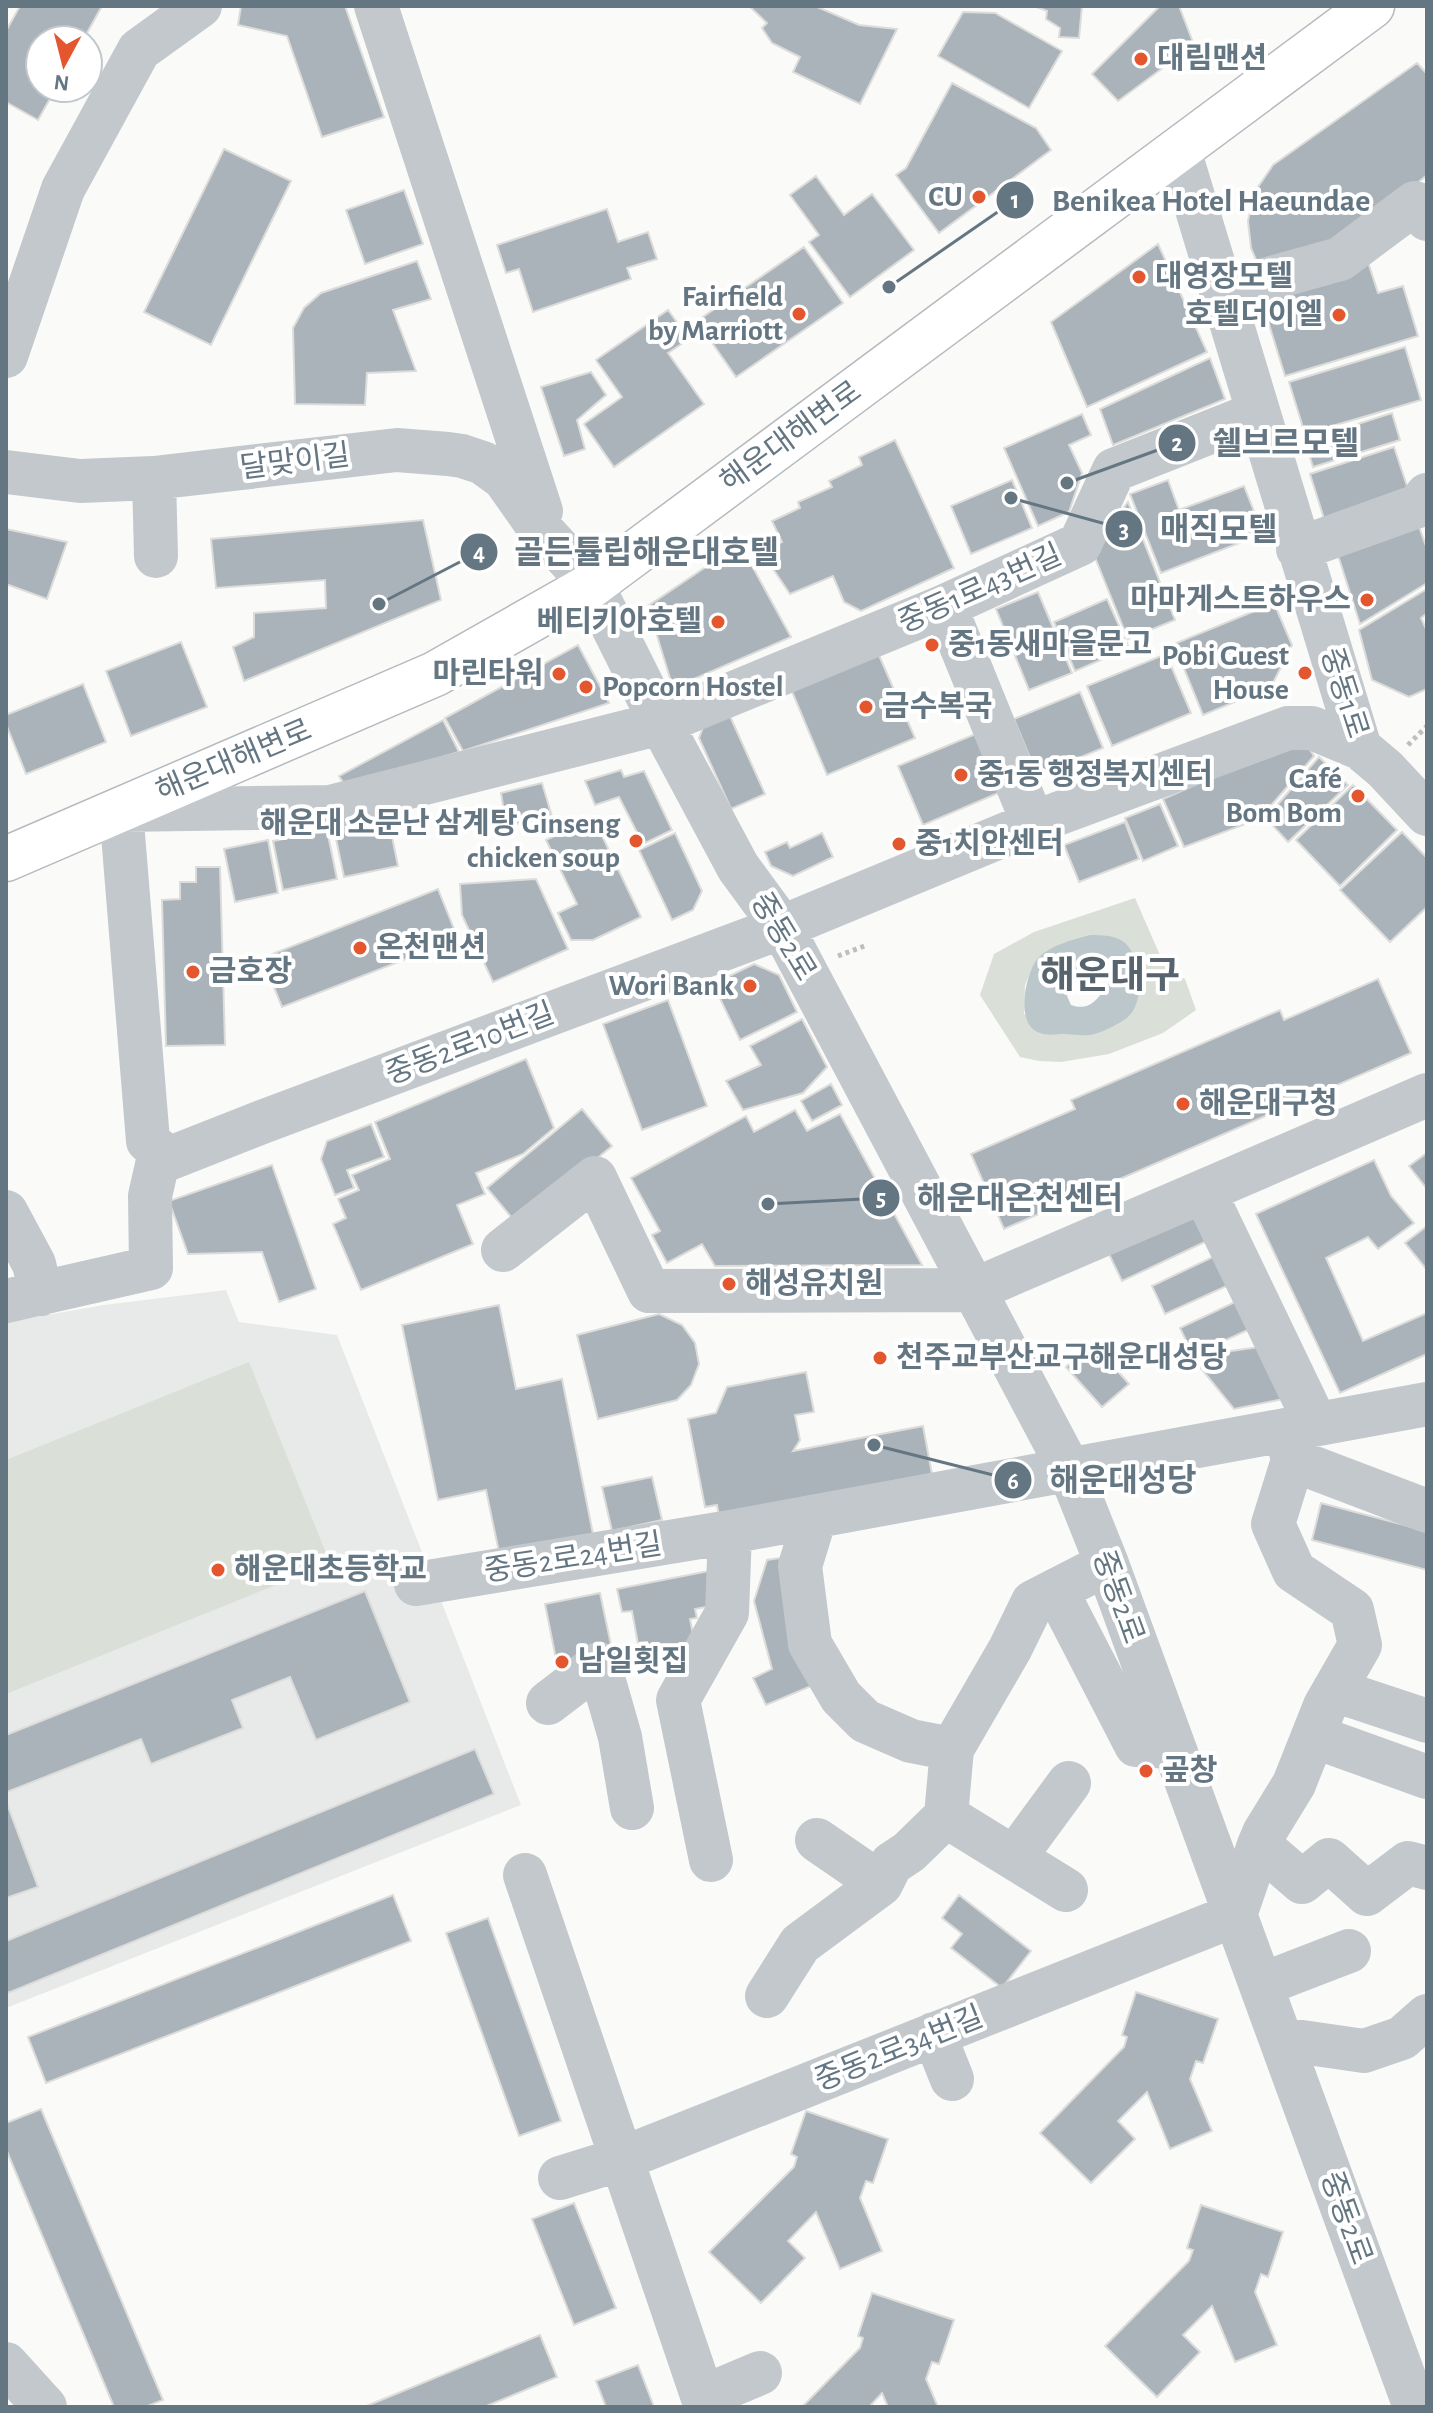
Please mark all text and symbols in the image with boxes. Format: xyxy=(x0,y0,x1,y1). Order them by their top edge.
north arrow xyxy=(24,24,104,104)
place label: 대림맨션 xyxy=(1157,42,1267,74)
marker: 대림맨션 xyxy=(1132,50,1150,68)
text: N xyxy=(53,71,71,95)
callout: Benikea Hotel Haeundae xyxy=(995,172,1386,228)
place label: CU xyxy=(928,182,963,212)
text: Benikea Hotel Haeundae xyxy=(1052,185,1370,217)
marker: CU xyxy=(970,188,988,206)
text: 1 xyxy=(1011,189,1019,213)
place label: 대영장모텔 xyxy=(1155,260,1293,292)
marker: 대영장모텔 xyxy=(1130,268,1148,286)
place label: Fairfield by Marriott xyxy=(648,282,783,346)
place label: 호텔더이엘 xyxy=(1185,298,1323,330)
marker: Fairfield by Marriott xyxy=(790,305,808,323)
marker: 호텔더이엘 xyxy=(1330,306,1348,324)
street label: 해운대해변로 xyxy=(715,375,867,498)
callout: 쉘브르모텔 xyxy=(1157,415,1376,471)
text: 쉘브르모텔 xyxy=(1212,427,1360,460)
text: 2 xyxy=(1171,432,1183,456)
street label: 달맞이길 xyxy=(238,438,352,484)
callout: 매직모텔 xyxy=(1104,501,1294,557)
text: 매직모텔 xyxy=(1160,513,1278,546)
text: 3 xyxy=(1119,519,1129,543)
callout: 골든튤립해운대호텔 xyxy=(459,524,796,580)
text: 골든튤립해운대호텔 xyxy=(515,536,779,569)
street label: 중동1로43번길 xyxy=(893,539,1066,638)
text: 4 xyxy=(473,541,485,565)
place label: 마마게스트하우스 xyxy=(1130,583,1351,615)
marker: 마마게스트하우스 xyxy=(1358,591,1376,609)
place label: 베티키아호텔 xyxy=(536,605,702,637)
marker: 베티키아호텔 xyxy=(709,613,727,631)
place label: 중1동새마을문고 xyxy=(948,628,1152,660)
marker: 중1동새마을문고 xyxy=(923,636,941,654)
place label: Pobi Guest House xyxy=(1162,641,1289,705)
street label: 중동1로 xyxy=(1315,644,1373,742)
place label: 마린타워 xyxy=(433,657,543,689)
marker: Pobi Guest House xyxy=(1296,664,1314,682)
marker: 마린타워 xyxy=(550,665,568,683)
place label: Popcorn Hostel xyxy=(602,672,784,702)
marker: Popcorn Hostel xyxy=(577,678,595,696)
place label: 금수복국 xyxy=(882,691,992,722)
marker: 금수복국 xyxy=(857,698,875,716)
street label: 해운대해변로 xyxy=(152,714,316,807)
place label: 중1동 행정복지센터 xyxy=(977,758,1213,790)
place label: Café Bom Bom xyxy=(1225,764,1342,828)
marker: 중1동 행정복지센터 xyxy=(952,766,970,784)
marker: Café Bom Bom xyxy=(1349,787,1367,805)
place label: 해운대 소문난 삼계탕 Ginseng chicken soup xyxy=(260,807,621,873)
place label: 중1치안센터 xyxy=(915,827,1064,859)
marker: 해운대 소문난 삼계탕 Ginseng chicken soup xyxy=(627,832,645,850)
marker: 중1치안센터 xyxy=(890,835,908,853)
street label: 중동2로 xyxy=(745,888,821,986)
place label: 온천맨션 xyxy=(376,931,486,963)
marker: 온천맨션 xyxy=(351,939,369,957)
place label: 금호장 xyxy=(209,955,292,987)
district label: 해운대구 xyxy=(1040,955,1180,996)
marker: 금호장 xyxy=(184,963,202,981)
place label: Wori Bank xyxy=(609,971,734,1001)
marker: Wori Bank xyxy=(741,977,759,995)
street label: 중동2로10번길 xyxy=(381,997,558,1090)
place label: 해운대구청 xyxy=(1199,1087,1337,1119)
marker: 해운대구청 xyxy=(1174,1095,1192,1113)
callout: 해운대온천센터 xyxy=(861,1170,1139,1226)
text: 해운대온천센터 xyxy=(917,1182,1123,1215)
text: 5 xyxy=(876,1187,886,1211)
place label: 해성유치원 xyxy=(745,1267,883,1299)
marker: 해성유치원 xyxy=(720,1275,738,1293)
place label: 천주교부산교구해운대성당 xyxy=(896,1341,1227,1373)
marker: 천주교부산교구해운대성당 xyxy=(871,1349,889,1367)
callout: 해운대성당 xyxy=(993,1452,1212,1508)
text: 해운대성당 xyxy=(1049,1464,1197,1497)
text: 6 xyxy=(1007,1470,1019,1494)
street label: 중동2로24번길 xyxy=(482,1528,664,1587)
street label: 중동2로 xyxy=(1087,1547,1149,1647)
place label: 해운대초등학교 xyxy=(234,1553,427,1585)
marker: 해운대초등학교 xyxy=(209,1561,227,1579)
place label: 남일횟집 xyxy=(578,1645,688,1677)
marker: 남일횟집 xyxy=(553,1653,571,1671)
place label: 곺창 xyxy=(1162,1754,1218,1786)
marker: 곺창 xyxy=(1137,1762,1155,1780)
street label: 중동2로34번길 xyxy=(810,2001,987,2096)
street label: 중동2로 xyxy=(1315,2168,1377,2268)

